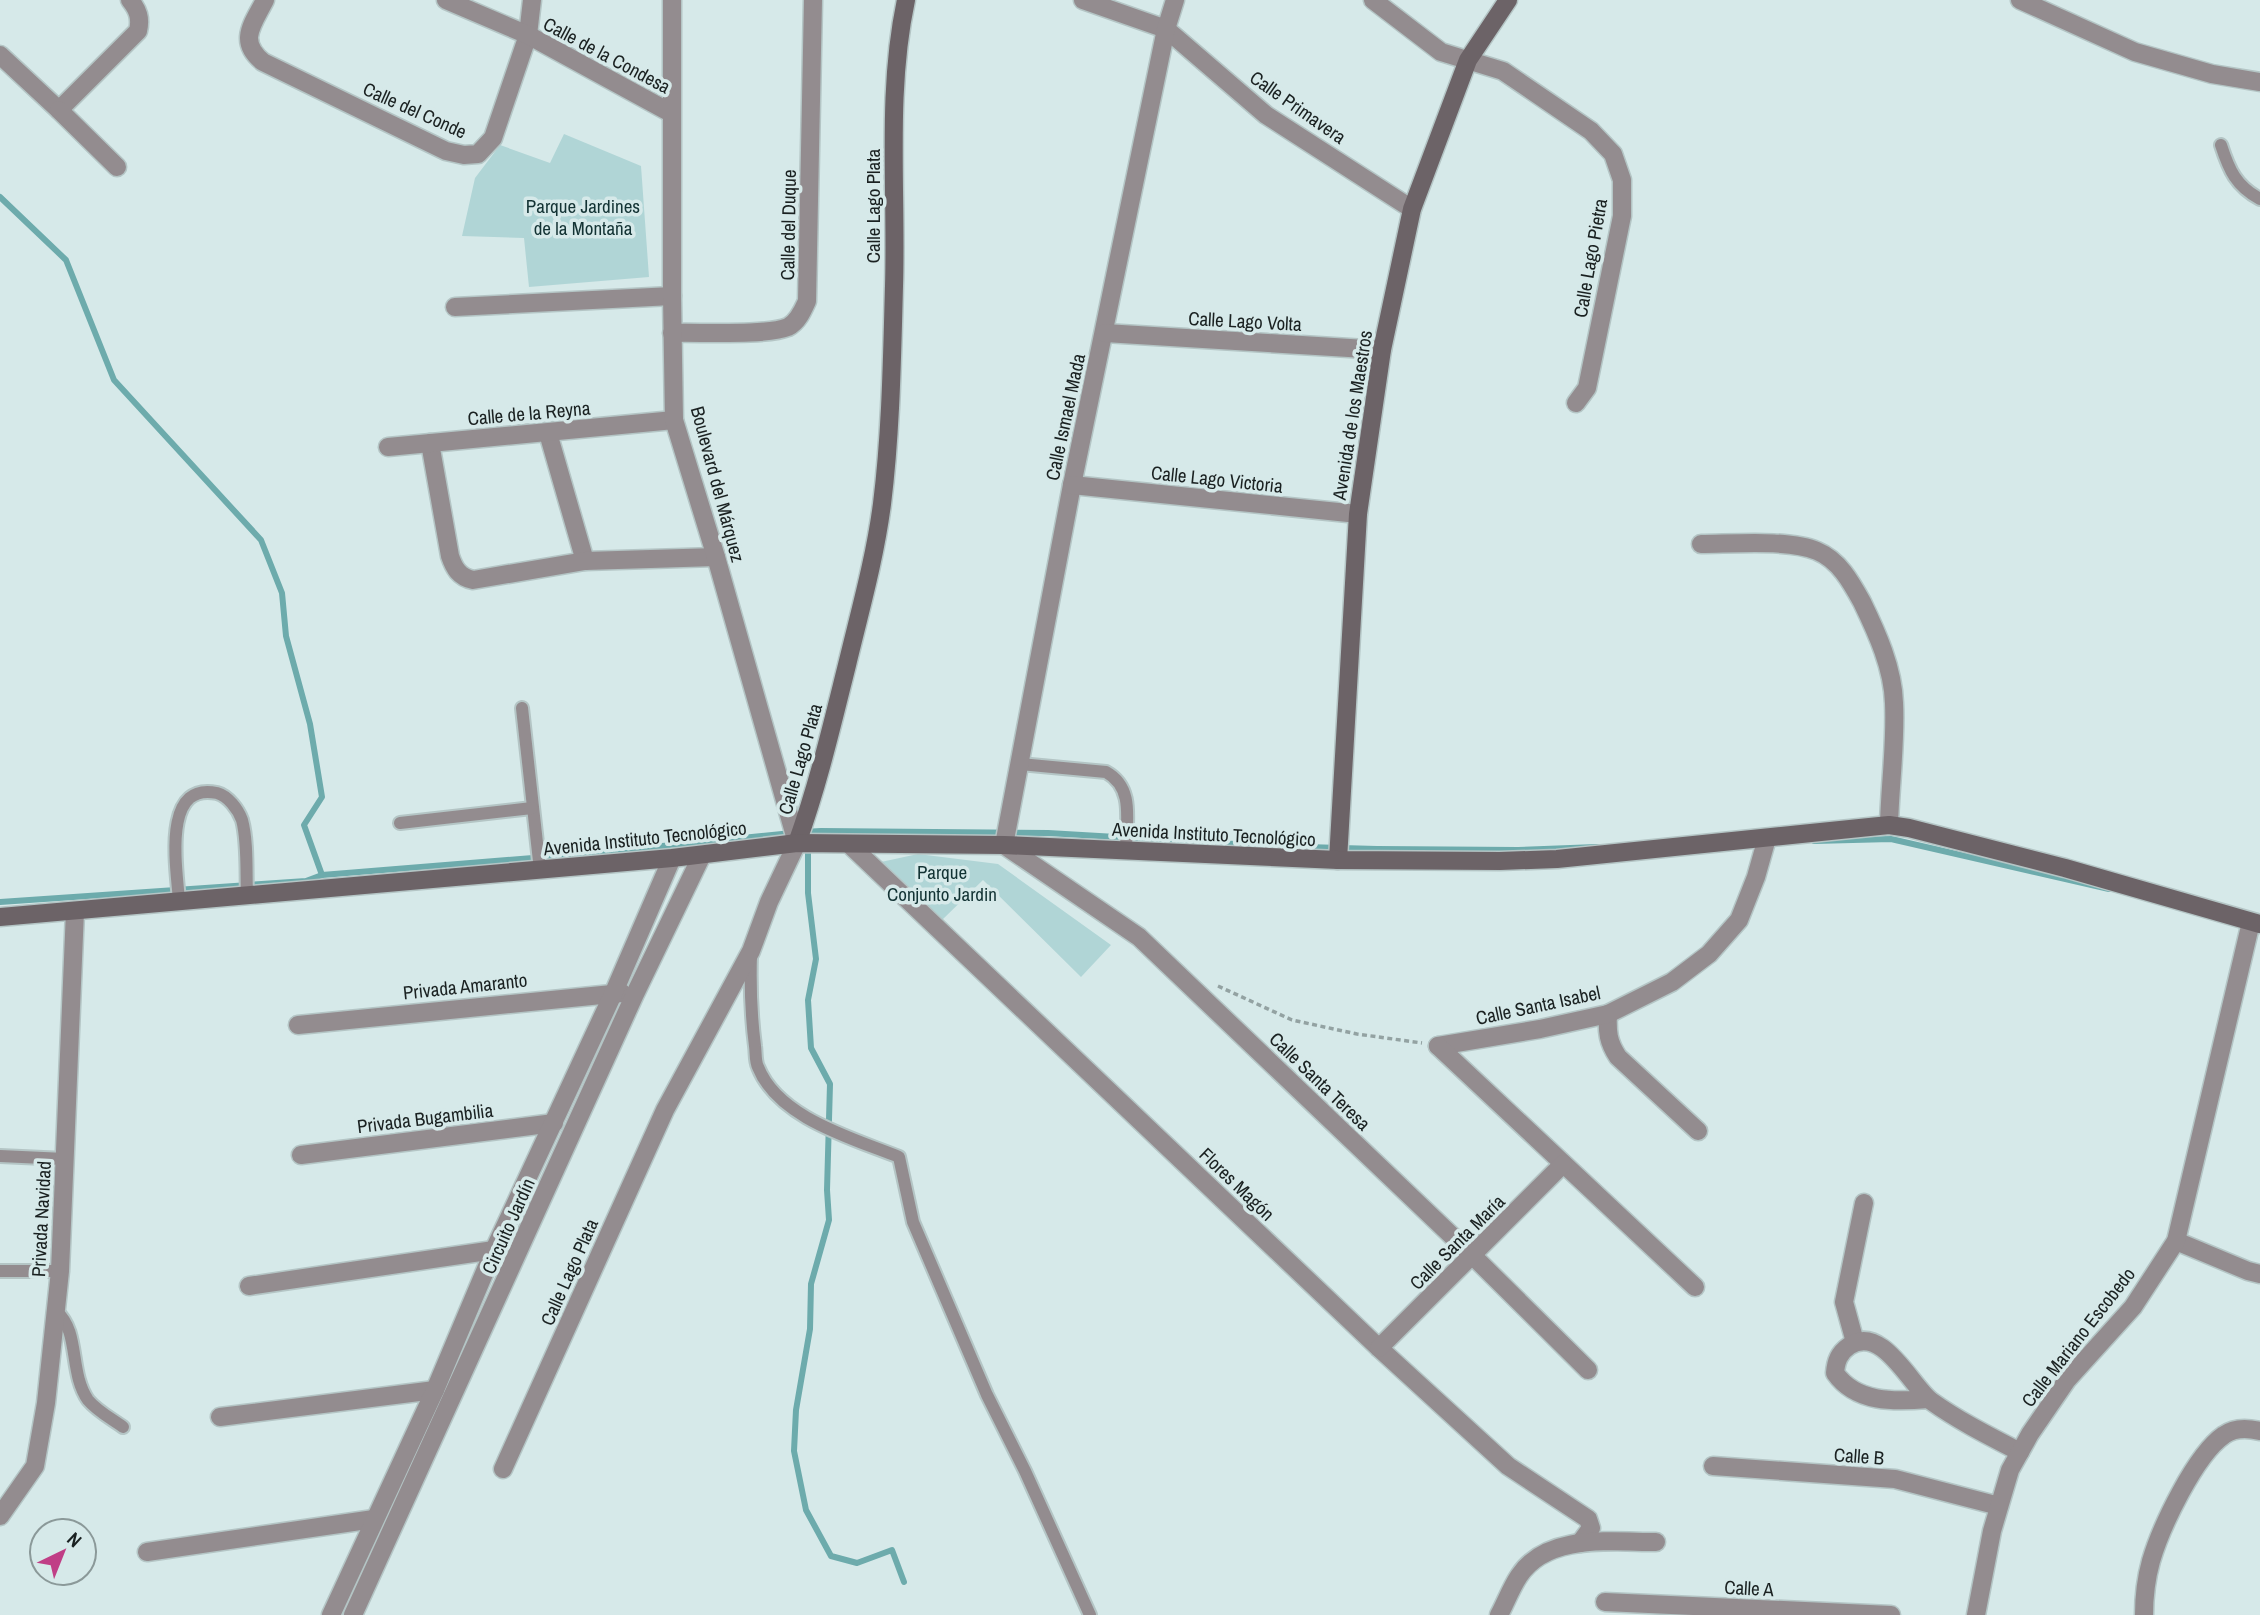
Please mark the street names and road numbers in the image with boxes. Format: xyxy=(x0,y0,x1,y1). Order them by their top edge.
street label: Calle de la Condesa xyxy=(539,11,675,100)
street label: Calle Primavera xyxy=(1245,64,1351,150)
street label: Calle del Conde xyxy=(359,76,471,144)
street label: Calle Lago Plata xyxy=(860,149,886,263)
street label: Calle del Duque xyxy=(774,169,802,281)
street label: Calle Lago Pietra xyxy=(1567,196,1613,320)
street label: Calle Lago Volta xyxy=(1188,305,1303,337)
street label: Avenida de los Maestros xyxy=(1326,328,1378,503)
street label: Calle Ismael Mada xyxy=(1039,351,1091,483)
street label: Calle de la Reyna xyxy=(467,395,592,431)
street label: Boulevard del Márquez xyxy=(685,403,751,565)
street label: Calle Lago Victoria xyxy=(1150,459,1284,499)
street label: Calle Lago Plata xyxy=(772,700,828,818)
street label: Avenida Instituto Tecnológico xyxy=(541,814,748,862)
street label: Avenida Instituto Tecnológico xyxy=(1111,816,1316,852)
street label: Privada Amaranto xyxy=(402,967,528,1005)
street label: Calle Santa Isabel xyxy=(1473,979,1603,1031)
street label: Calle Santa Teresa xyxy=(1264,1026,1377,1136)
street label: Privada Bugambilia xyxy=(356,1097,495,1139)
street label: Flores Magón xyxy=(1194,1142,1280,1226)
street label: Privada Navidad xyxy=(25,1160,57,1278)
street label: Circuito Jardín xyxy=(475,1174,541,1278)
street label: Calle Santa María xyxy=(1404,1188,1511,1295)
street label: Calle Lago Plata xyxy=(534,1214,604,1330)
street label: Calle Mariano Escobedo xyxy=(2015,1262,2141,1412)
street label: Calle B xyxy=(1833,1441,1885,1471)
street label: Calle A xyxy=(1724,1574,1775,1602)

